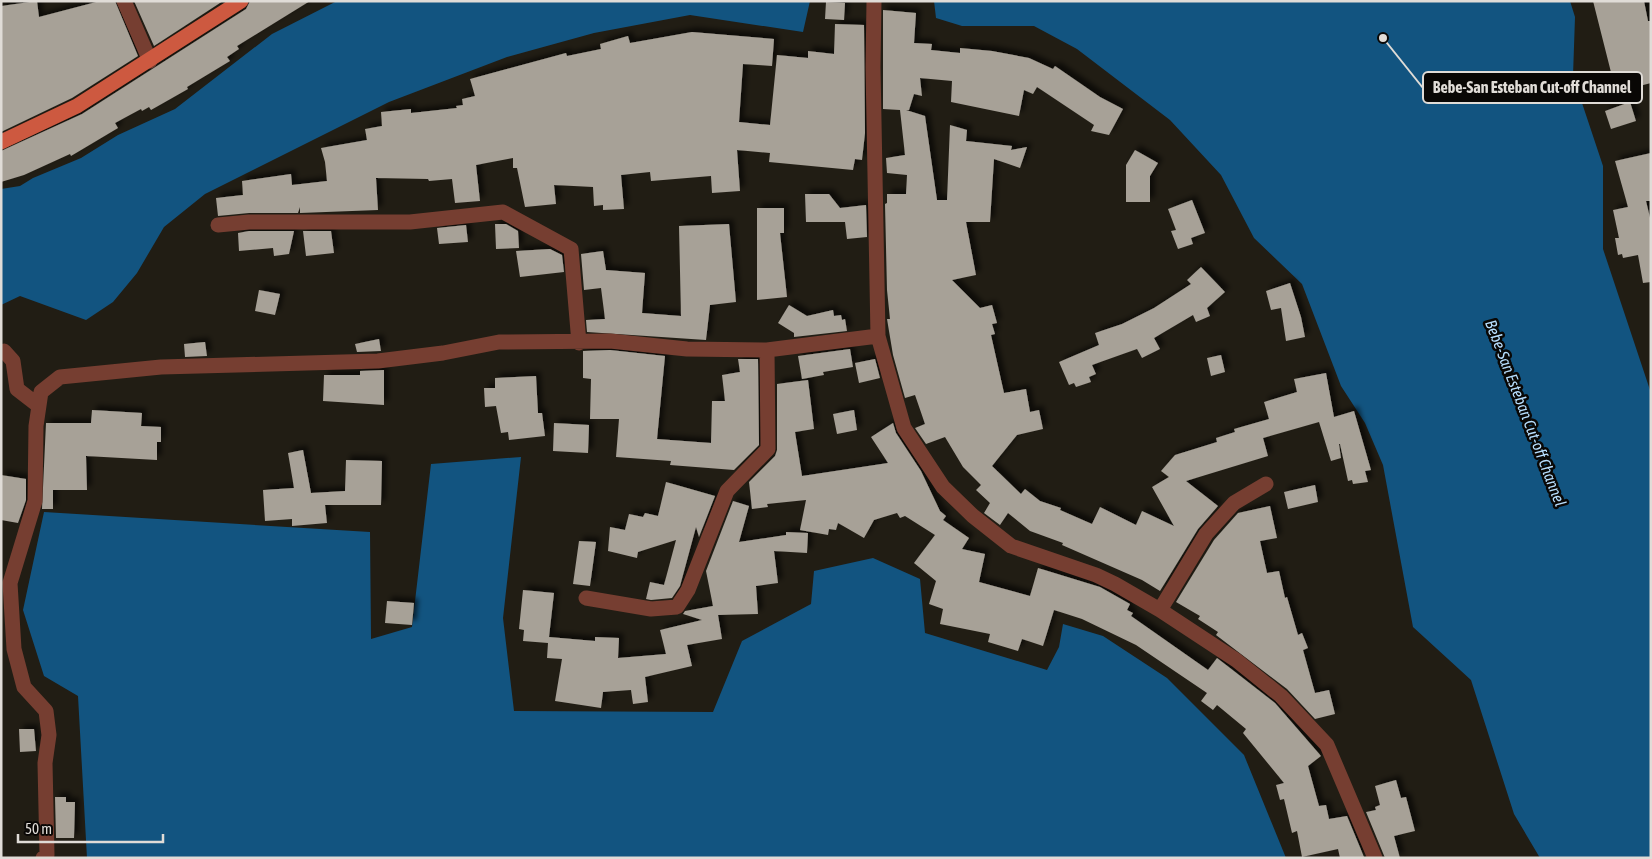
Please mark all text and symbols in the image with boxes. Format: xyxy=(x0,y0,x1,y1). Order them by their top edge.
callout: Bebe-San Esteban Cut-off Channel xyxy=(1423,72,1642,103)
text: Bebe-San Esteban Cut-off Channel xyxy=(1433,78,1632,96)
water label: Bebe-San Esteban Cut-off Channel xyxy=(1482,317,1570,509)
scale bar xyxy=(18,812,162,844)
text: 50 m xyxy=(25,820,52,837)

